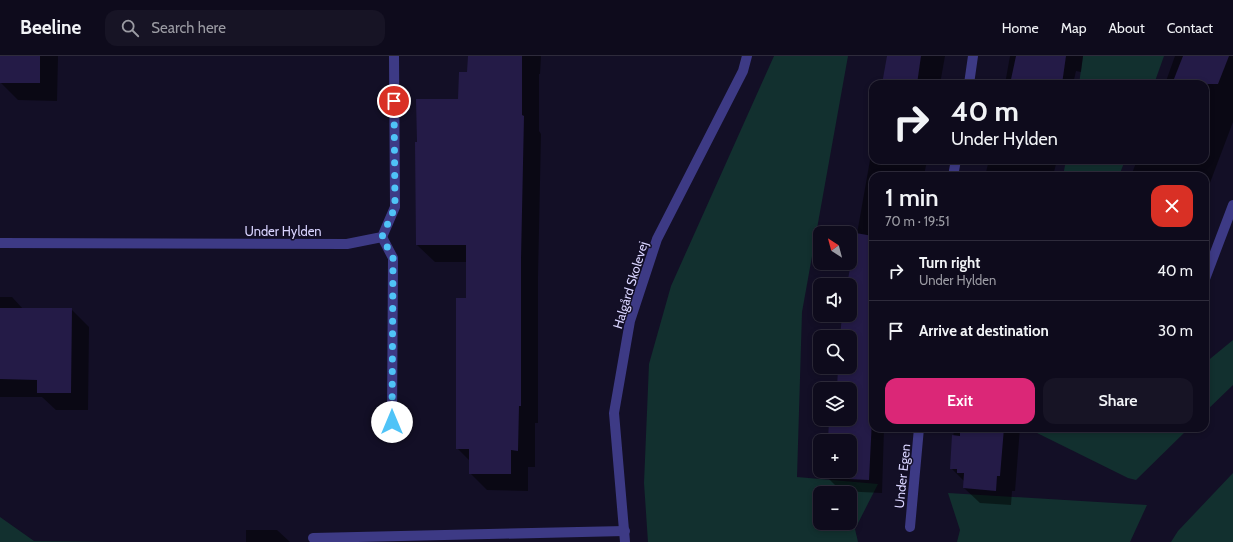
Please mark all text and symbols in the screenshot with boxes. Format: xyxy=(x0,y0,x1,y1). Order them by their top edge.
search box xyxy=(105,10,385,46)
text: Beeline xyxy=(20,16,81,39)
icon: search xyxy=(119,17,141,39)
text: Search here xyxy=(151,19,226,37)
text: Home xyxy=(1002,19,1039,37)
text: Map xyxy=(1061,19,1086,37)
text: About xyxy=(1108,19,1145,37)
text: Contact xyxy=(1167,19,1213,37)
pin xyxy=(377,84,411,118)
icon: arrive xyxy=(383,90,405,112)
text: 40 m xyxy=(951,94,1019,128)
icon: right xyxy=(885,96,937,148)
text: Under Hylden xyxy=(951,128,1058,150)
text: 1 min xyxy=(885,183,939,212)
button: close xyxy=(1151,185,1193,227)
text: 70 m · 19:51 xyxy=(885,213,949,229)
street label: Under Hylden xyxy=(244,223,322,239)
north arrow xyxy=(813,226,857,270)
map controls xyxy=(813,226,857,530)
street label: Halgård Skolevej xyxy=(609,239,652,331)
text: Turn right xyxy=(919,254,980,272)
icon: right xyxy=(885,260,907,282)
text: 40 m xyxy=(1157,262,1193,280)
text: Under Hylden xyxy=(919,272,996,288)
button: sound xyxy=(813,278,857,322)
icon: arrive xyxy=(885,320,907,342)
text: Arrive at destination xyxy=(919,322,1049,340)
text: 30 m xyxy=(1158,322,1193,340)
button: search xyxy=(813,330,857,374)
button: Exit xyxy=(885,378,1035,424)
button: Share xyxy=(1043,378,1193,424)
button: layers xyxy=(813,382,857,426)
position arrow xyxy=(371,401,413,443)
button: + xyxy=(813,434,857,478)
street label: Under Egen xyxy=(891,443,913,509)
button: − xyxy=(813,486,857,530)

